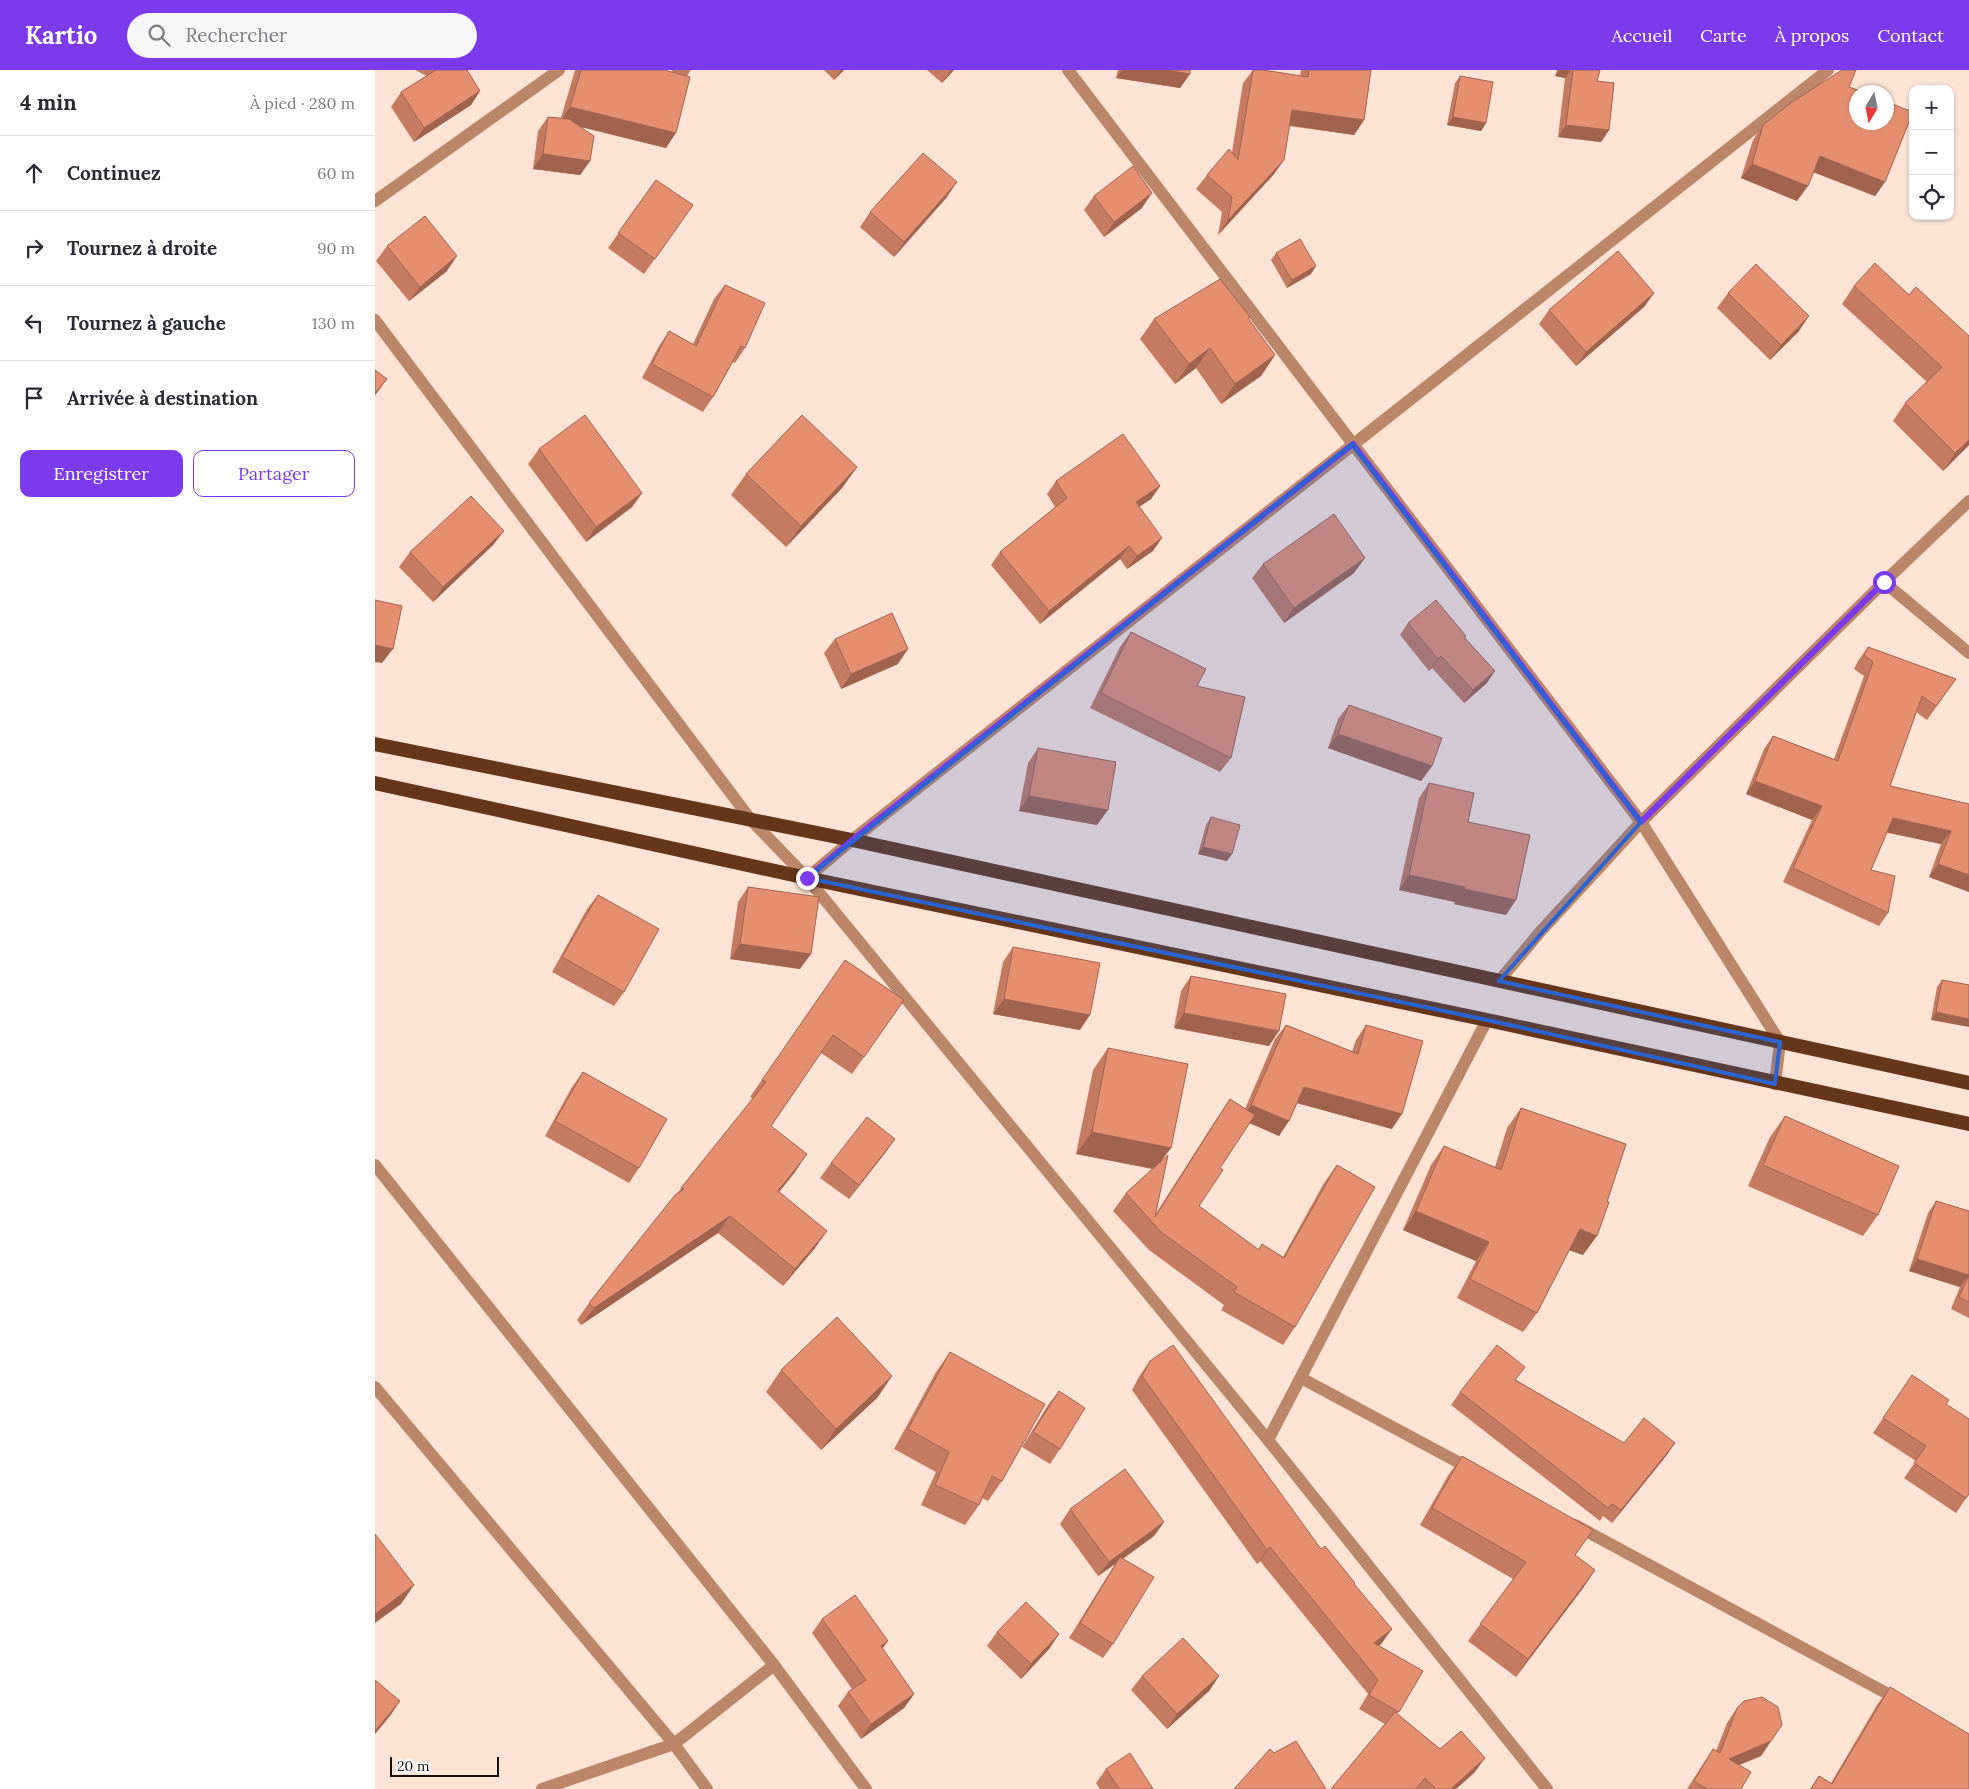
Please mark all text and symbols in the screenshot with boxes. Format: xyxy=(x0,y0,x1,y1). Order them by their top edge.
search box xyxy=(127,13,477,58)
text: Kartio xyxy=(25,20,97,51)
icon: search xyxy=(145,21,173,49)
text: Rechercher xyxy=(185,23,287,47)
text: Accueil xyxy=(1612,24,1672,47)
text: Carte xyxy=(1700,24,1747,47)
text: À propos xyxy=(1775,24,1849,47)
text: Contact xyxy=(1877,24,1944,47)
north arrow xyxy=(1849,85,1894,130)
map controls xyxy=(1909,85,1954,220)
button: + xyxy=(1909,85,1954,130)
text: 4 min xyxy=(20,89,77,116)
text: À pied · 280 m xyxy=(250,93,355,113)
button: − xyxy=(1909,130,1954,175)
icon: ahead xyxy=(20,159,48,187)
text: Continuez xyxy=(67,161,161,185)
text: 60 m xyxy=(317,163,355,183)
button: locate xyxy=(1909,175,1954,220)
icon: right xyxy=(20,234,48,262)
text: Tournez à droite xyxy=(67,236,217,260)
text: 90 m xyxy=(317,238,355,258)
icon: left xyxy=(20,309,48,337)
text: Tournez à gauche xyxy=(67,311,226,335)
text: 130 m xyxy=(312,313,355,333)
icon: arrive xyxy=(20,384,48,412)
text: Arrivée à destination xyxy=(67,386,258,410)
button: Enregistrer xyxy=(20,450,183,497)
button: Partager xyxy=(193,450,355,497)
route start xyxy=(1873,571,1896,594)
route end xyxy=(796,867,819,890)
scale bar xyxy=(390,1754,499,1777)
text: 20 m xyxy=(397,1757,429,1775)

